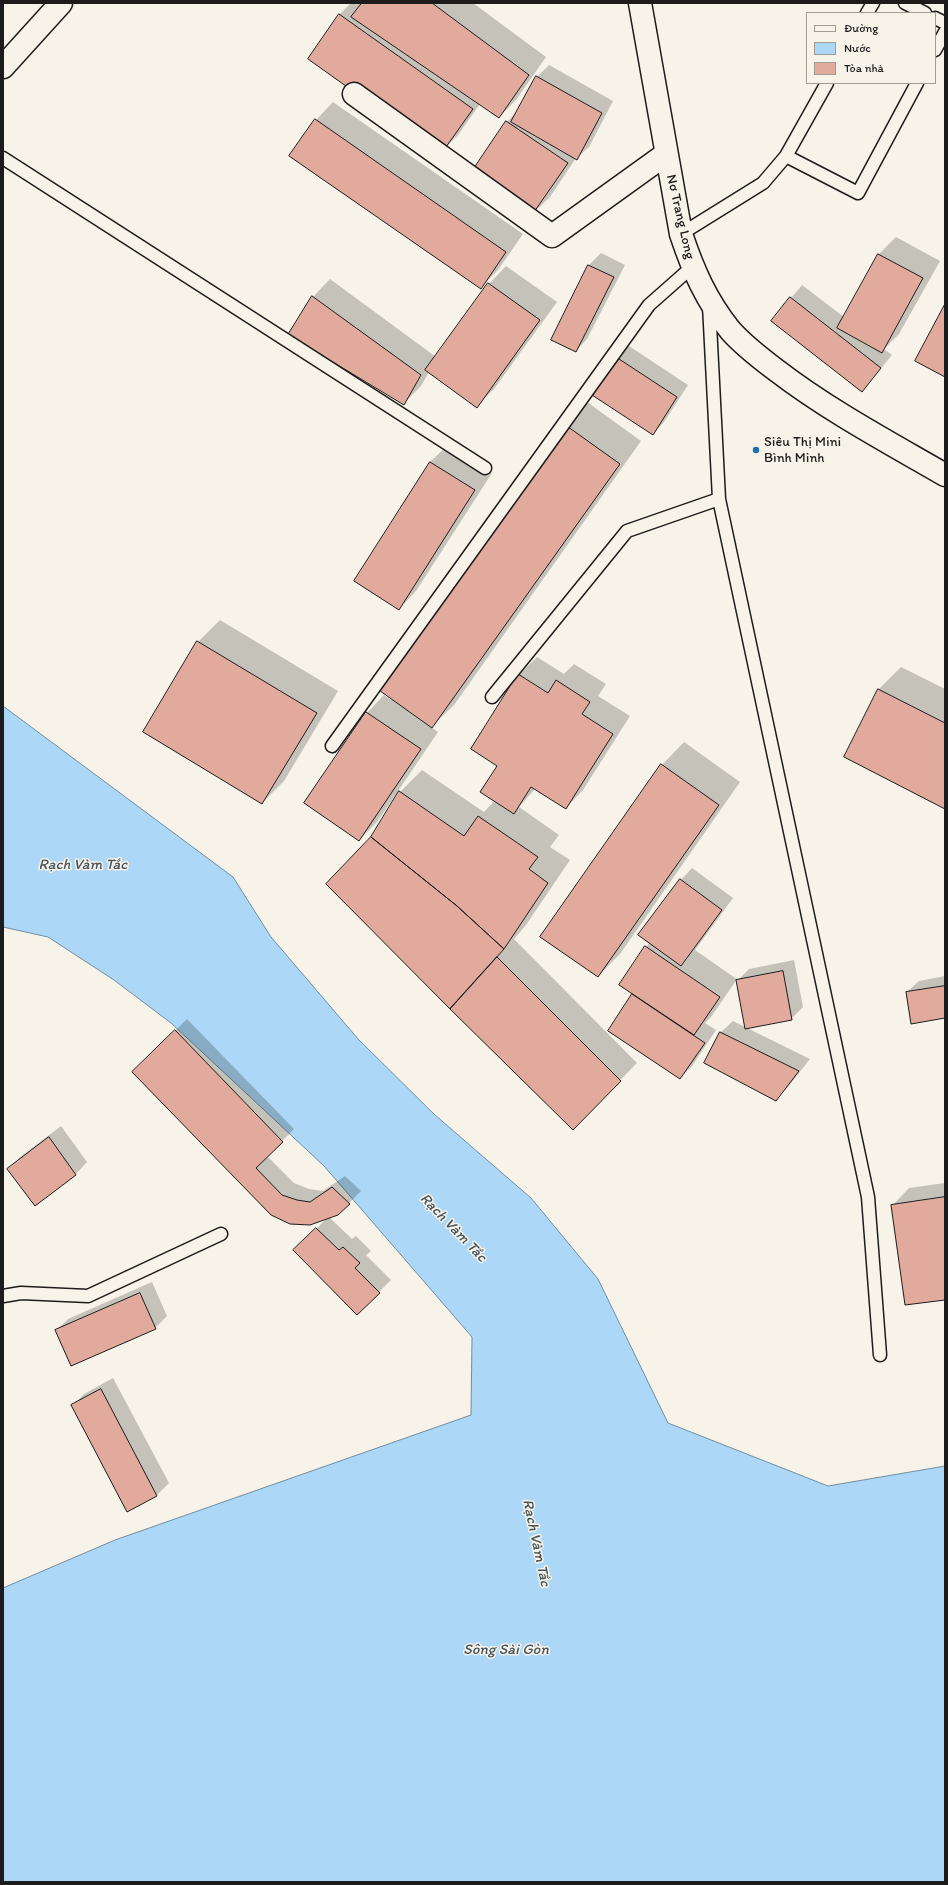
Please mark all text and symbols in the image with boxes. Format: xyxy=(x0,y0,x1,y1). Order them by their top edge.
legend xyxy=(806,12,936,84)
text: Đường xyxy=(844,21,878,35)
text: Nước xyxy=(844,41,871,55)
text: Tòa nhà xyxy=(844,61,884,75)
street label: Nơ Trang Long xyxy=(662,173,698,261)
place label: Siêu Thị Mini Bình Minh xyxy=(764,434,841,466)
marker: Siêu Thị Mini Bình Minh xyxy=(751,445,761,455)
water label: Rạch Vàm Tắc xyxy=(39,856,127,874)
water label: Rạch Vàm Tắc xyxy=(416,1190,490,1266)
water label: Rạch Vàm Tắc xyxy=(518,1498,554,1588)
water label: Sông Sài Gòn xyxy=(463,1641,549,1659)

